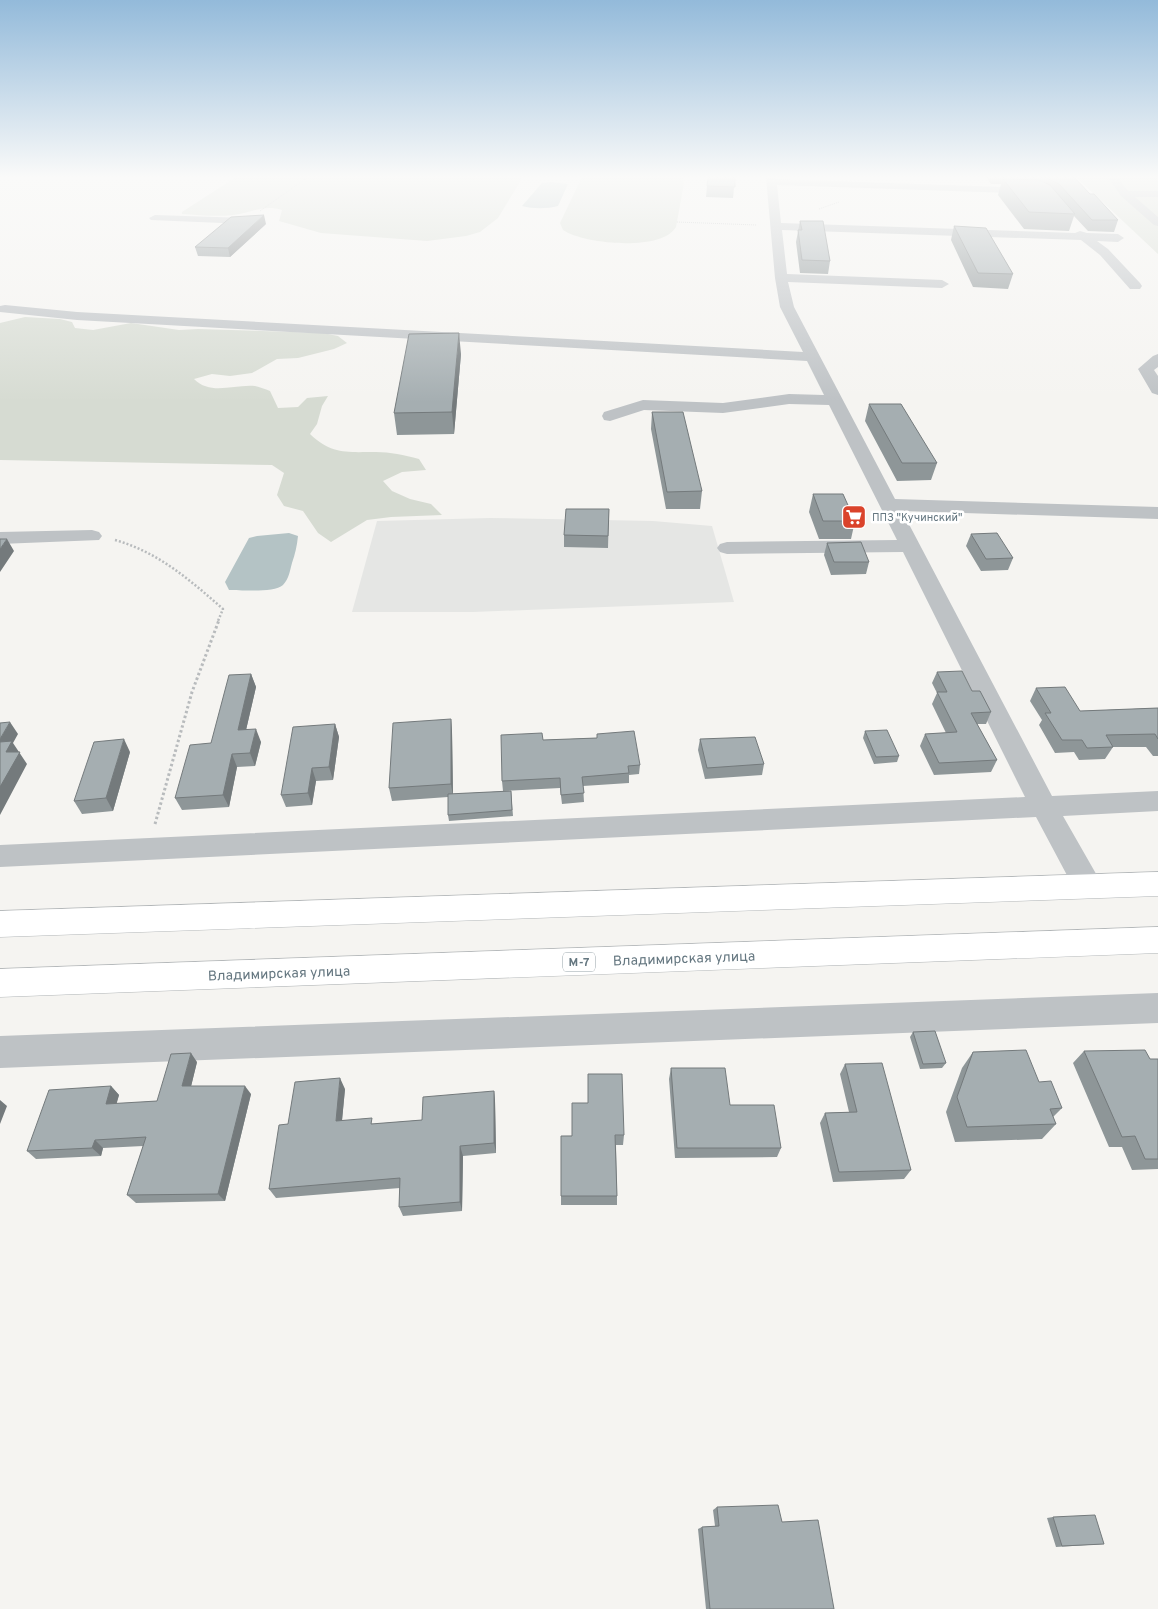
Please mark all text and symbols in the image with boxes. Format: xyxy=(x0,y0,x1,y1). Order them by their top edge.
supermarket icon: ППЗ "Кучинский" xyxy=(841,504,867,530)
place label: ППЗ "Кучинский" xyxy=(872,511,963,525)
street label: Владимирская улица xyxy=(612,949,756,970)
road number: М-7 xyxy=(563,952,595,972)
street label: Владимирская улица xyxy=(207,964,351,985)

